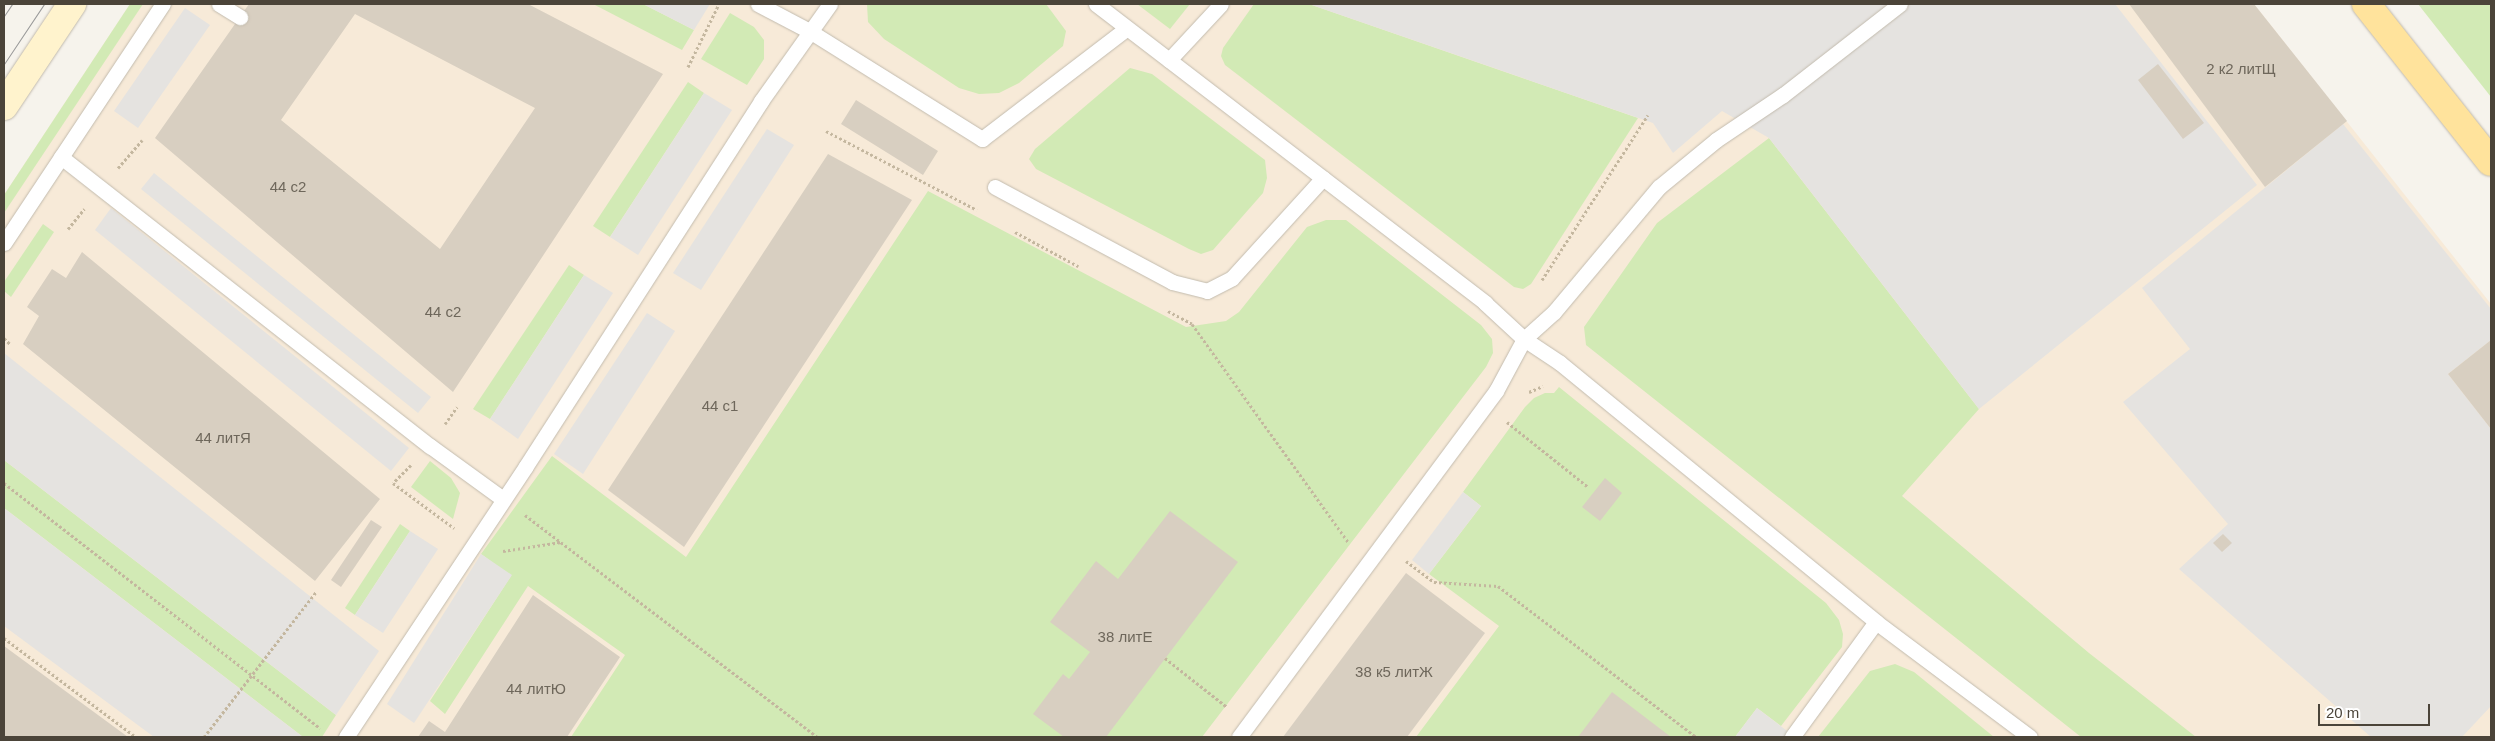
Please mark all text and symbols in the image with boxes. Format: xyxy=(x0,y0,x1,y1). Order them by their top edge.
house number: 2 к2 литЩ xyxy=(2206,60,2276,78)
house number: 44 с2 xyxy=(270,178,306,196)
house number: 44 с2 xyxy=(425,303,461,321)
house number: 44 с1 xyxy=(702,397,738,415)
house number: 44 литЯ xyxy=(195,429,251,447)
house number: 38 литЕ xyxy=(1098,628,1152,646)
house number: 38 к5 литЖ xyxy=(1355,663,1433,681)
house number: 44 литЮ xyxy=(506,680,566,698)
scale bar xyxy=(2320,694,2432,726)
text: 20 m xyxy=(2326,704,2359,721)

